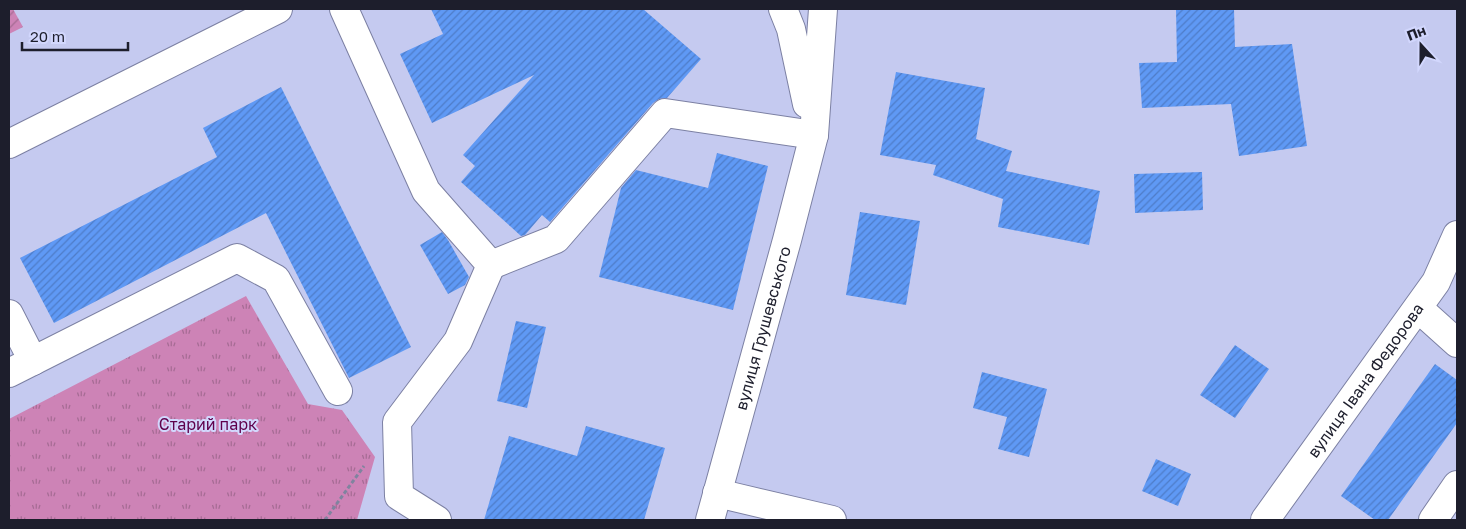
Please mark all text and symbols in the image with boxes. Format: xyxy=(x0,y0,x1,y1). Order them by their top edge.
scale bar xyxy=(22,20,129,52)
north arrow xyxy=(1396,20,1446,70)
text: Пн xyxy=(1404,21,1428,44)
text: 20 m xyxy=(30,27,65,45)
street label: вулиця Грушевського xyxy=(731,244,795,412)
street label: вулиця Івана Федорова xyxy=(1303,299,1428,461)
park label: Старий парк xyxy=(159,414,257,434)

